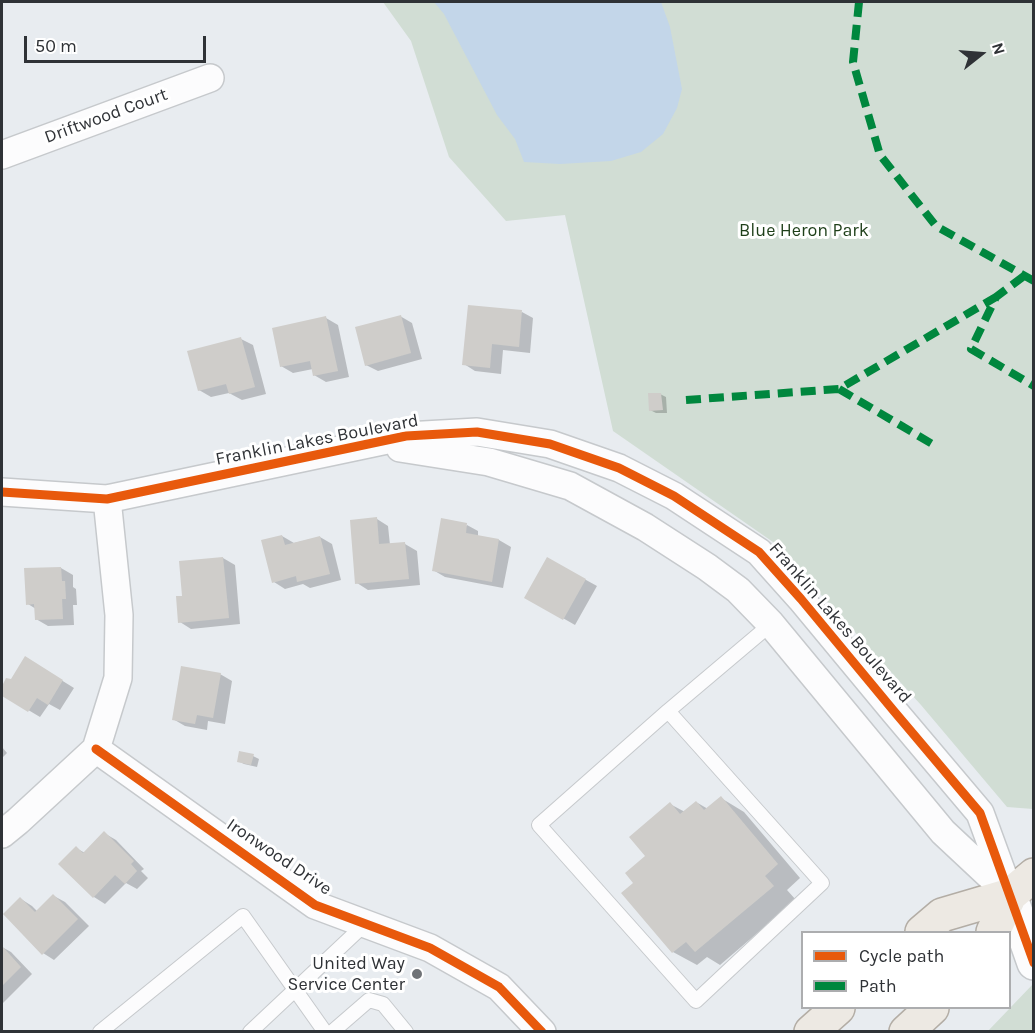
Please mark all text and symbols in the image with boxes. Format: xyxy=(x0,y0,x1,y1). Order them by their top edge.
scale bar xyxy=(27,24,208,62)
north arrow xyxy=(951,24,1011,84)
text: 50 m xyxy=(35,35,77,57)
text: N xyxy=(988,40,1009,57)
street label: Driftwood Court xyxy=(42,84,170,148)
park label: Blue Heron Park xyxy=(739,220,869,242)
street label: Franklin Lakes Boulevard xyxy=(214,410,420,470)
street label: Franklin Lakes Boulevard xyxy=(764,538,916,708)
street label: Ironwood Drive xyxy=(222,814,336,900)
legend xyxy=(801,931,1011,1009)
text: Cycle path xyxy=(859,945,944,967)
place label: United Way Service Center xyxy=(287,953,405,996)
marker: United Way Service Center xyxy=(410,967,424,981)
text: Path xyxy=(859,975,897,997)

